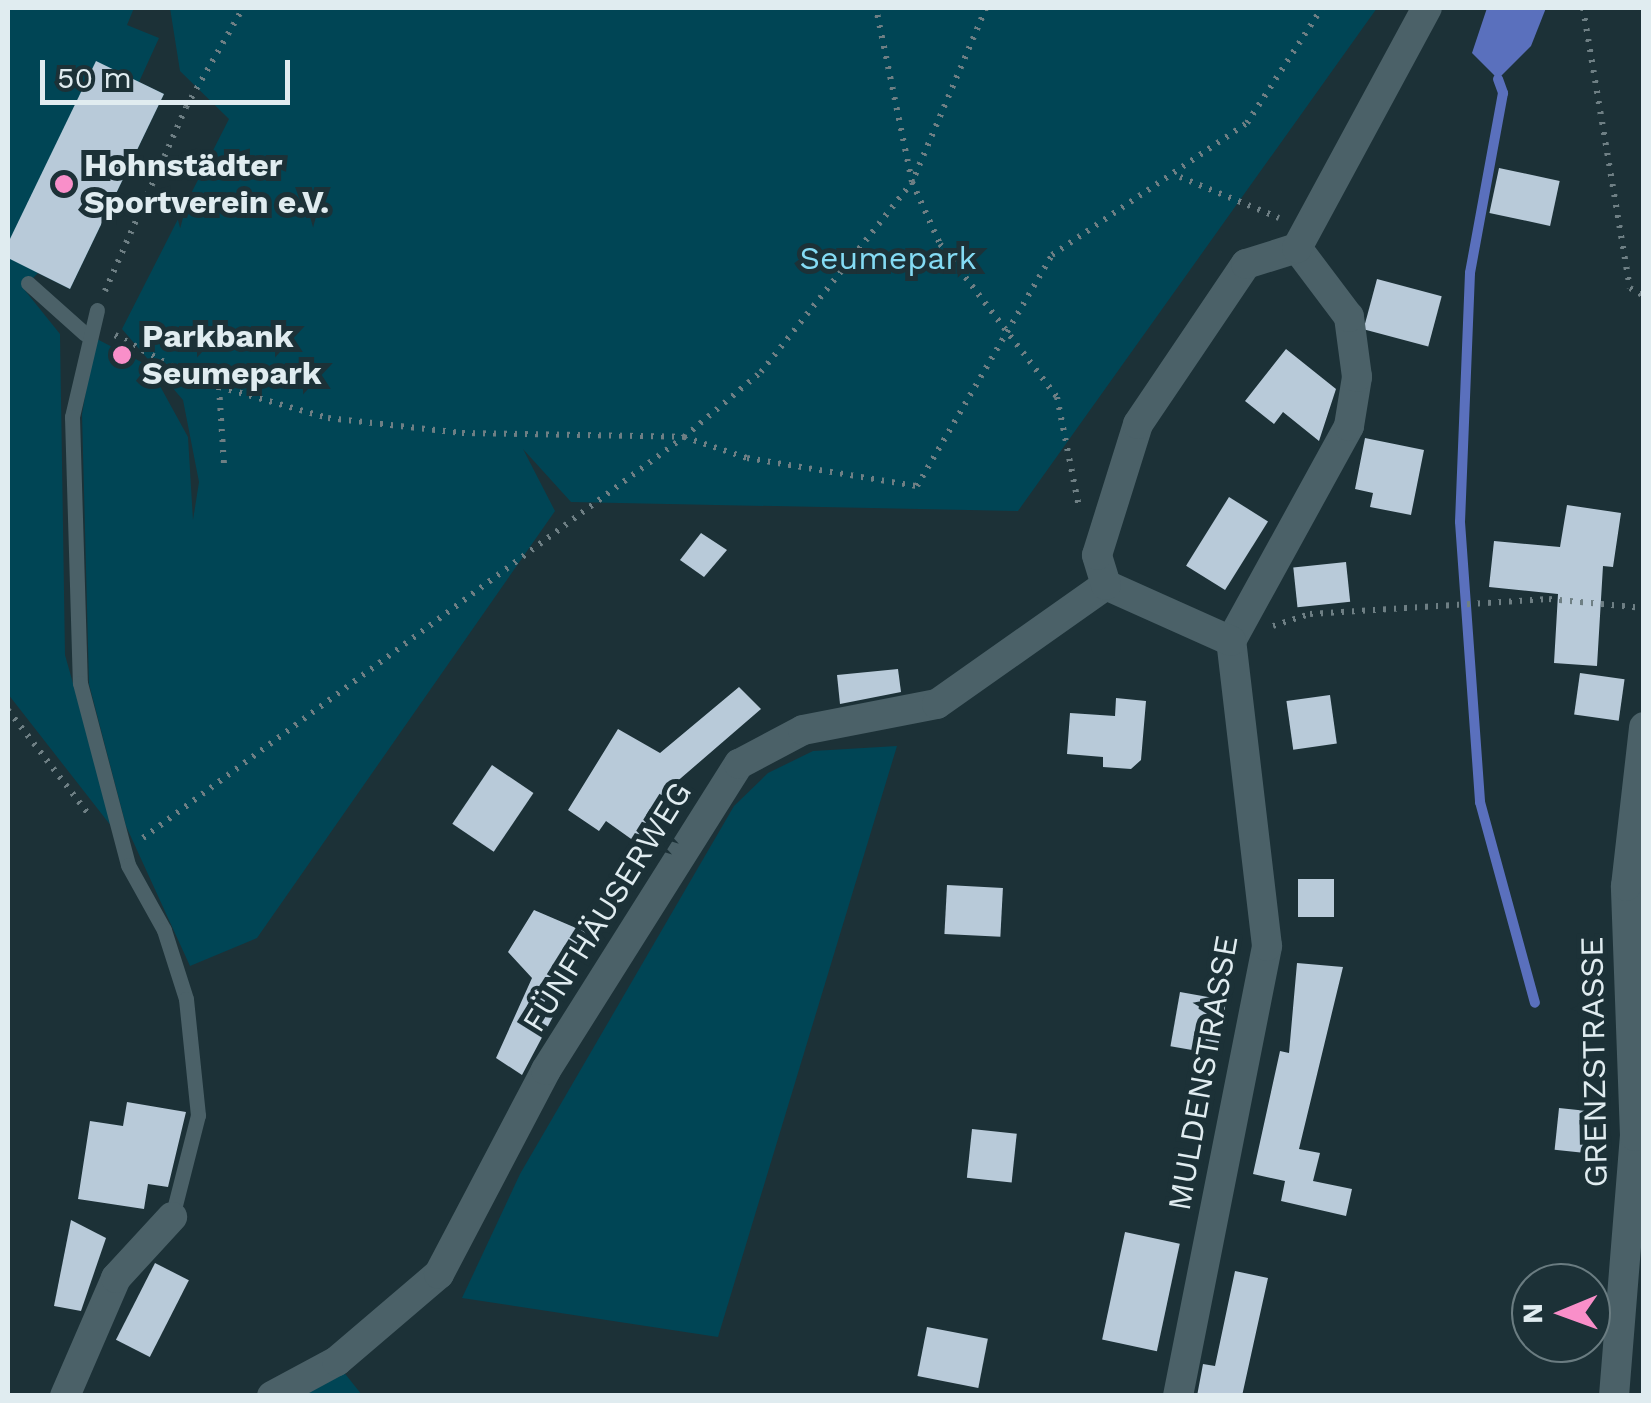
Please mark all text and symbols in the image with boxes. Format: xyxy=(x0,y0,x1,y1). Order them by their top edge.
scale bar xyxy=(45,40,295,102)
text: 50 m xyxy=(57,60,132,95)
place label: Hohnstädter Sportverein e.V. xyxy=(84,147,329,222)
marker: Hohnstädter Sportverein e.V. xyxy=(53,173,75,195)
park label: Seumepark xyxy=(799,239,977,277)
place label: Parkbank Seumepark xyxy=(142,318,322,393)
marker: Parkbank Seumepark xyxy=(111,344,133,366)
street label: FÜNFHÄUSERWEG xyxy=(515,775,699,1039)
street label: MULDENSTRASSE xyxy=(1160,933,1246,1213)
street label: GRENZSTRASSE xyxy=(1573,936,1615,1188)
north arrow xyxy=(1511,1263,1611,1363)
text: N xyxy=(1516,1303,1549,1324)

